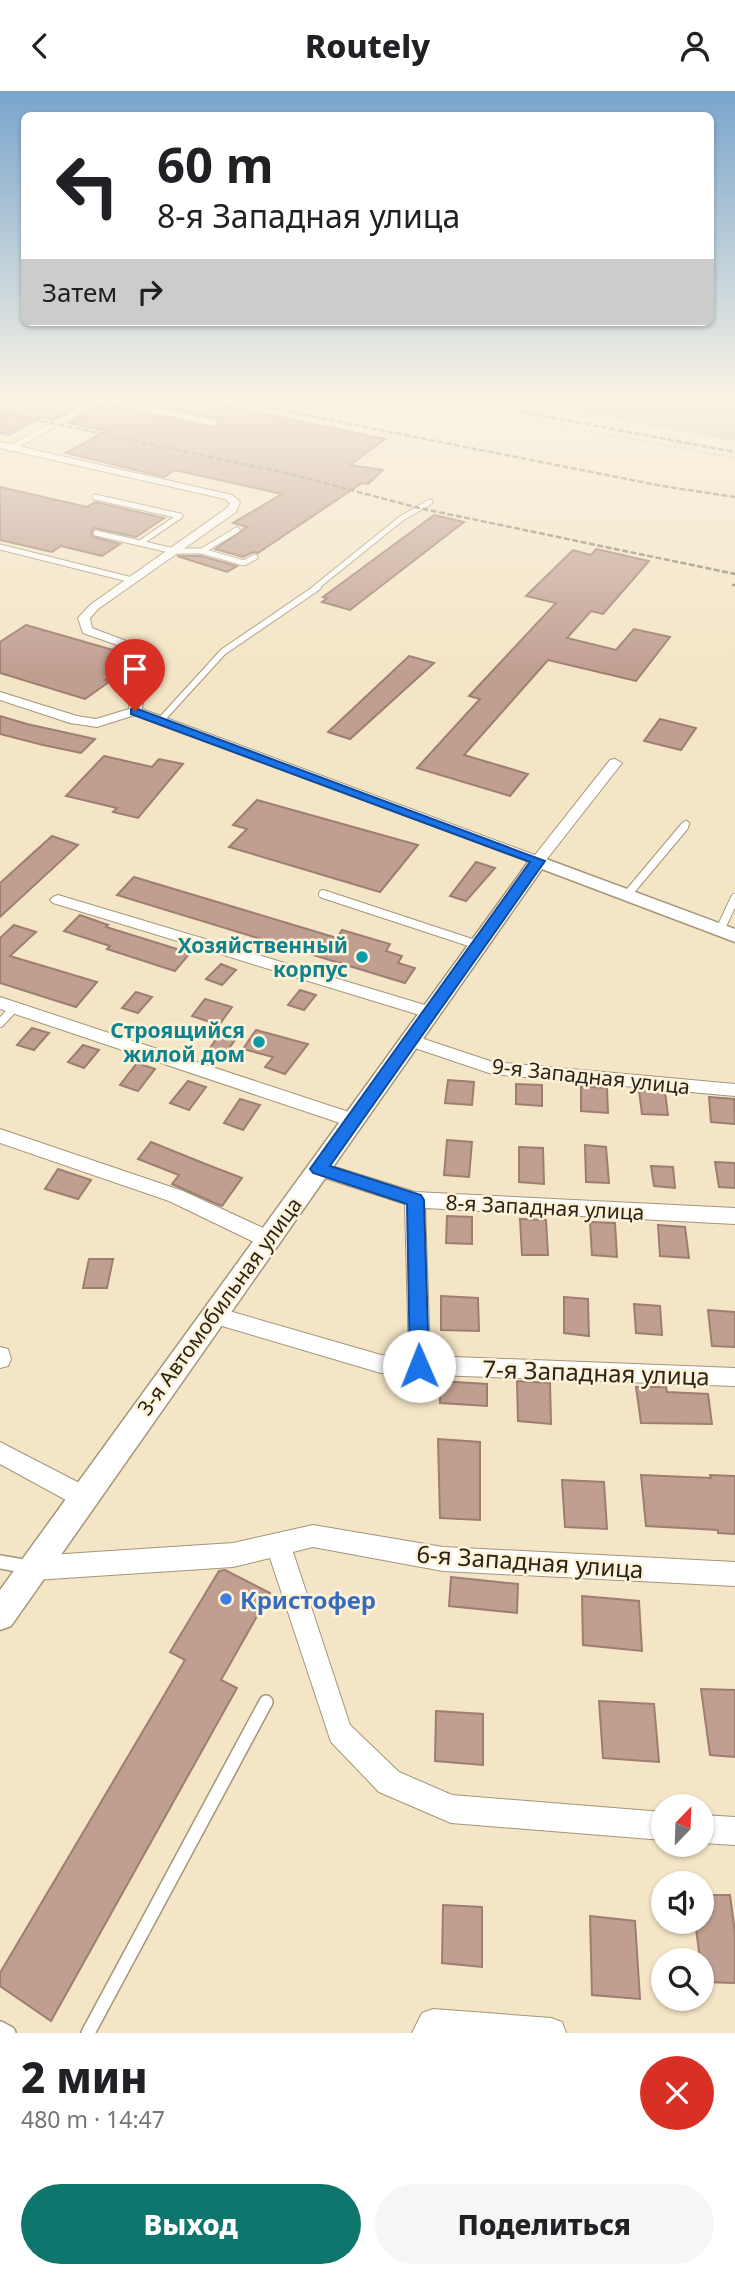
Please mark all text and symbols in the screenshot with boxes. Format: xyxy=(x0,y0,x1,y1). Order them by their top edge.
text: Routely xyxy=(305,24,430,67)
icon: back xyxy=(21,27,59,65)
icon: person xyxy=(676,27,714,65)
text: 60 m xyxy=(157,131,274,197)
icon: left xyxy=(42,140,133,231)
text: 8-я Западная улица xyxy=(157,194,460,237)
icon: right xyxy=(131,273,169,311)
text: Затем xyxy=(42,274,117,310)
pin xyxy=(105,639,165,711)
icon: arrive xyxy=(116,650,154,688)
place label: Хозяйственный корпус xyxy=(178,931,348,983)
marker: Хозяйственный корпус xyxy=(354,949,370,965)
place label: Строящийся жилой дом xyxy=(110,1016,245,1068)
marker: Строящийся жилой дом xyxy=(251,1034,267,1050)
street label: 9-я Западная улица xyxy=(491,1052,691,1100)
street label: 8-я Западная улица xyxy=(445,1188,645,1226)
street label: 3-я Автомобильная улица xyxy=(130,1191,308,1421)
position arrow xyxy=(382,1329,456,1403)
street label: 7-я Западная улица xyxy=(482,1352,710,1392)
street label: 6-я Западная улица xyxy=(415,1537,645,1585)
place label: Кристофер xyxy=(240,1583,376,1616)
marker: Кристофер xyxy=(218,1591,234,1607)
north arrow xyxy=(651,1794,714,1857)
map controls xyxy=(651,1794,714,2011)
button: sound xyxy=(651,1871,714,1934)
button: search xyxy=(651,1948,714,2011)
text: 2 мин xyxy=(21,2048,148,2105)
button: close xyxy=(640,2056,714,2130)
text: 480 m · 14:47 xyxy=(21,2103,165,2135)
button: Выход xyxy=(21,2184,361,2264)
button: Поделиться xyxy=(375,2184,714,2264)

